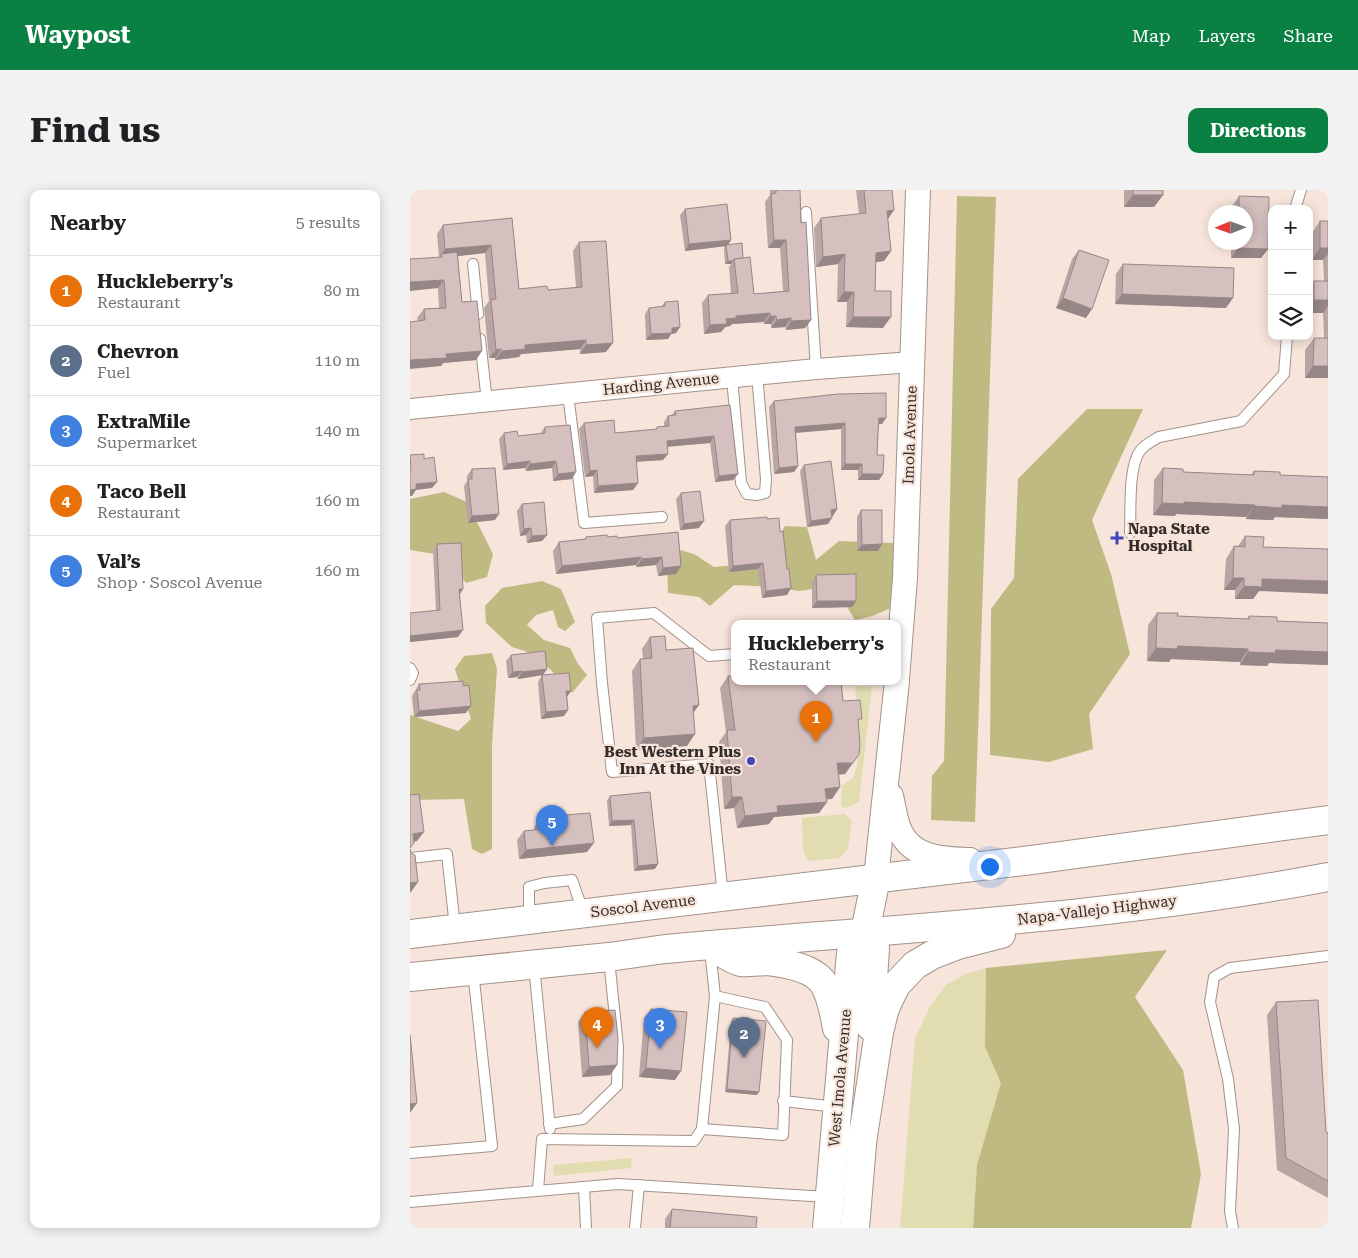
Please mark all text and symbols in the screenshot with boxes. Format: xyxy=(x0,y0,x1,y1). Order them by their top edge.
text: Waypost xyxy=(25,21,130,49)
text: Map xyxy=(1132,25,1171,46)
text: Layers xyxy=(1199,25,1255,46)
text: Share xyxy=(1283,25,1333,46)
button: Directions xyxy=(1188,108,1328,153)
text: Find us xyxy=(30,110,160,151)
north arrow xyxy=(1208,205,1253,250)
map controls xyxy=(1268,205,1313,340)
button: + xyxy=(1268,205,1313,250)
text: Nearby xyxy=(50,211,126,235)
text: 5 results xyxy=(296,213,360,232)
button: − xyxy=(1268,250,1313,295)
text: Huckleberry's xyxy=(97,270,233,293)
text: 1 xyxy=(62,281,70,300)
text: 80 m xyxy=(323,281,360,300)
text: Restaurant xyxy=(97,293,180,312)
button: layers xyxy=(1268,295,1313,340)
text: Chevron xyxy=(97,340,179,363)
text: 2 xyxy=(62,351,70,370)
text: 110 m xyxy=(314,351,360,370)
text: Fuel xyxy=(97,363,130,382)
street label: Harding Avenue xyxy=(602,369,720,399)
street label: Imola Avenue xyxy=(899,385,921,485)
text: ExtraMile xyxy=(97,410,190,433)
text: 3 xyxy=(62,421,70,440)
text: 140 m xyxy=(314,421,360,440)
text: Supermarket xyxy=(97,433,197,452)
text: Taco Bell xyxy=(97,480,186,503)
text: 4 xyxy=(62,491,70,510)
text: 160 m xyxy=(314,491,360,510)
text: Restaurant xyxy=(97,503,180,522)
place label: Napa State Hospital xyxy=(1128,520,1210,555)
marker: Napa State Hospital xyxy=(1110,531,1124,545)
text: Val’s xyxy=(97,550,141,573)
text: 5 xyxy=(62,561,70,580)
text: 160 m xyxy=(314,561,360,580)
text: Shop · Soscol Avenue xyxy=(97,573,262,592)
popup xyxy=(731,620,901,685)
text: Huckleberry's xyxy=(748,632,884,655)
text: Restaurant xyxy=(748,655,831,674)
pin: 1 xyxy=(800,701,832,742)
place label: Best Western Plus Inn At the Vines xyxy=(604,743,741,778)
marker: Best Western Plus Inn At the Vines xyxy=(745,755,757,767)
pin: 5 xyxy=(536,805,568,846)
your location xyxy=(977,854,1003,880)
street label: Soscol Avenue xyxy=(589,891,697,921)
street label: Napa-Vallejo Highway xyxy=(1016,891,1178,929)
pin: 4 xyxy=(581,1007,613,1048)
pin: 3 xyxy=(644,1008,676,1049)
street label: West Imola Avenue xyxy=(825,1008,855,1148)
pin: 2 xyxy=(728,1017,760,1058)

